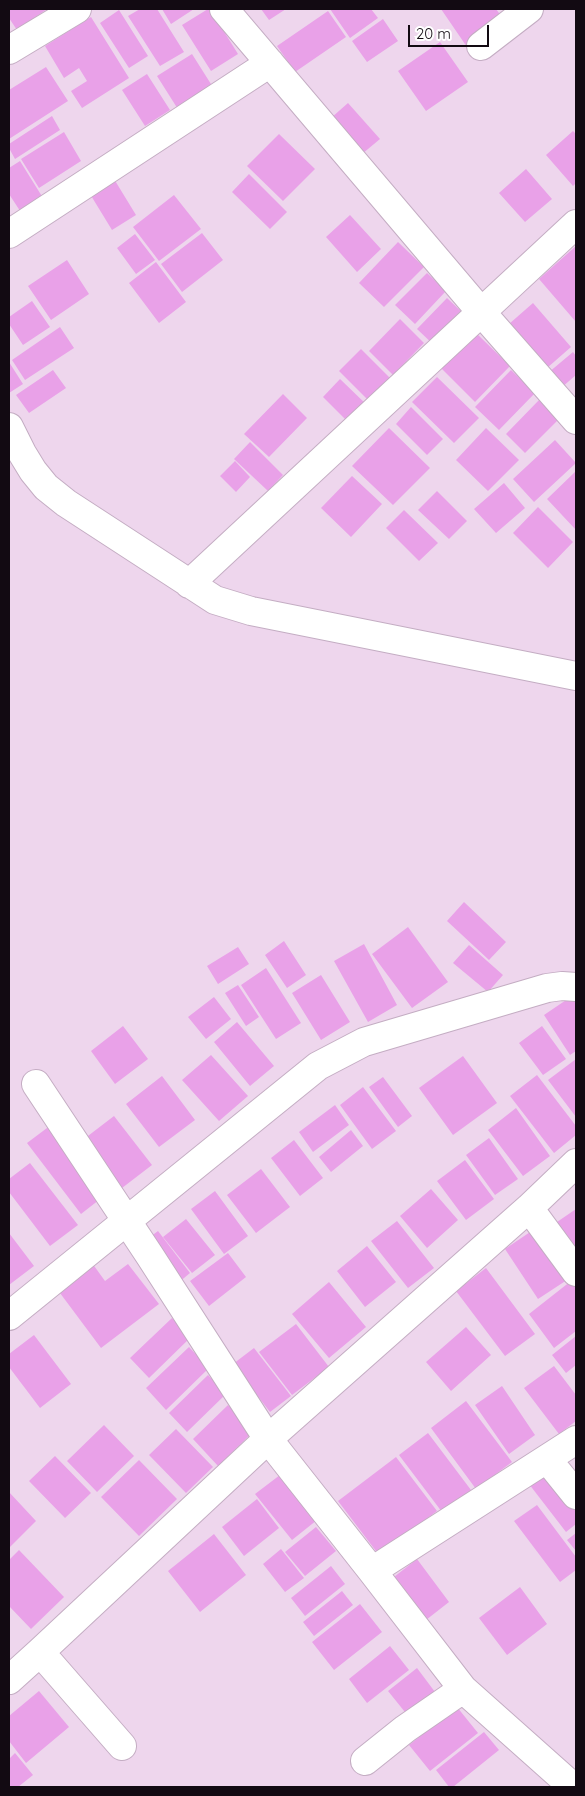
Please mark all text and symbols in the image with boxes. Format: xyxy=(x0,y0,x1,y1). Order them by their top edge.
scale bar xyxy=(410,15,491,47)
text: 20 m xyxy=(416,24,451,43)

